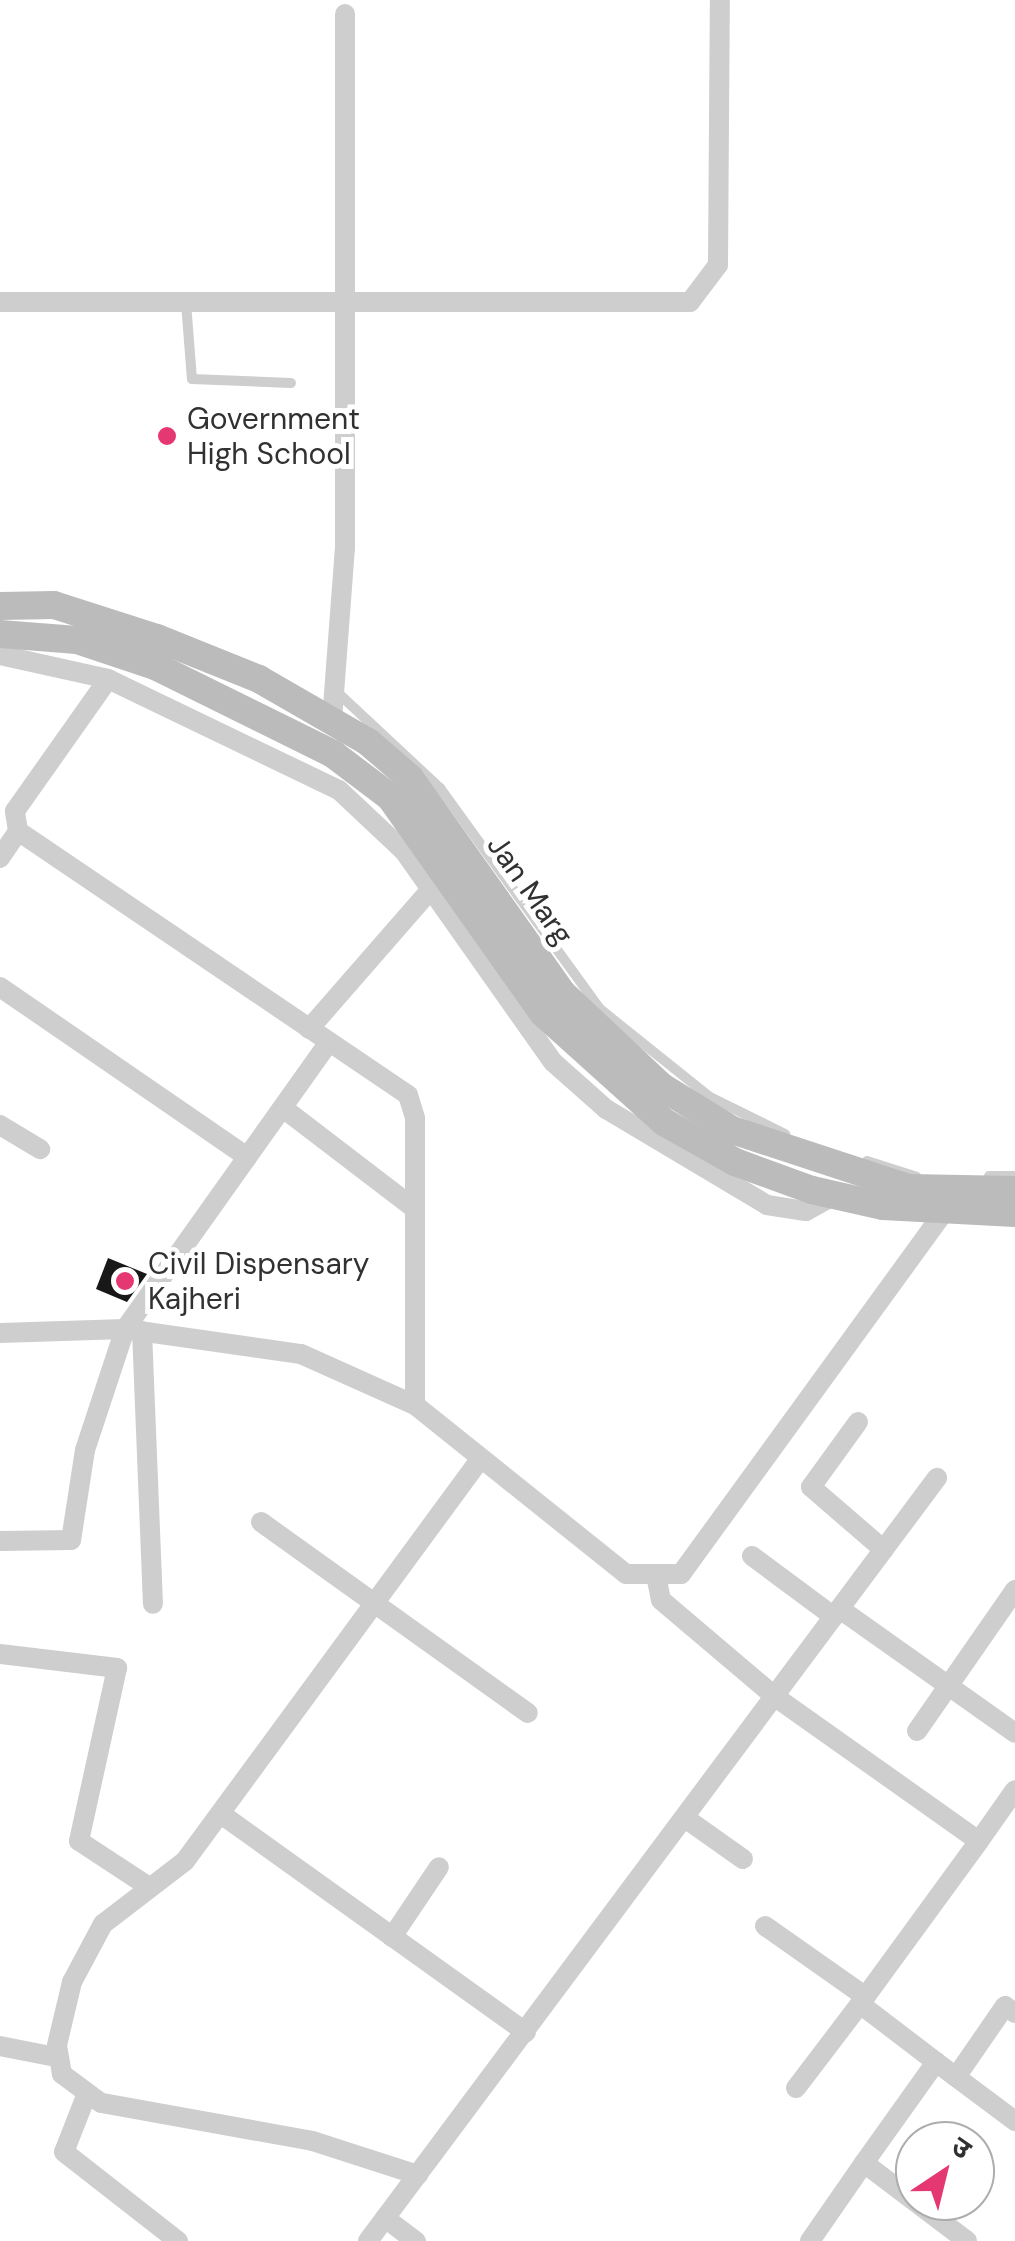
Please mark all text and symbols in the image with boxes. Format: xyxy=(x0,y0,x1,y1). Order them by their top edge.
place label: Government High School xyxy=(187,401,360,472)
marker: Government High School xyxy=(156,425,178,447)
street label: Jan Marg xyxy=(479,828,581,952)
place label: Civil Dispensary Kajheri xyxy=(148,1246,369,1316)
marker: Civil Dispensary Kajheri xyxy=(112,1268,138,1294)
north arrow xyxy=(895,2121,995,2221)
text: उ xyxy=(944,2128,979,2168)

